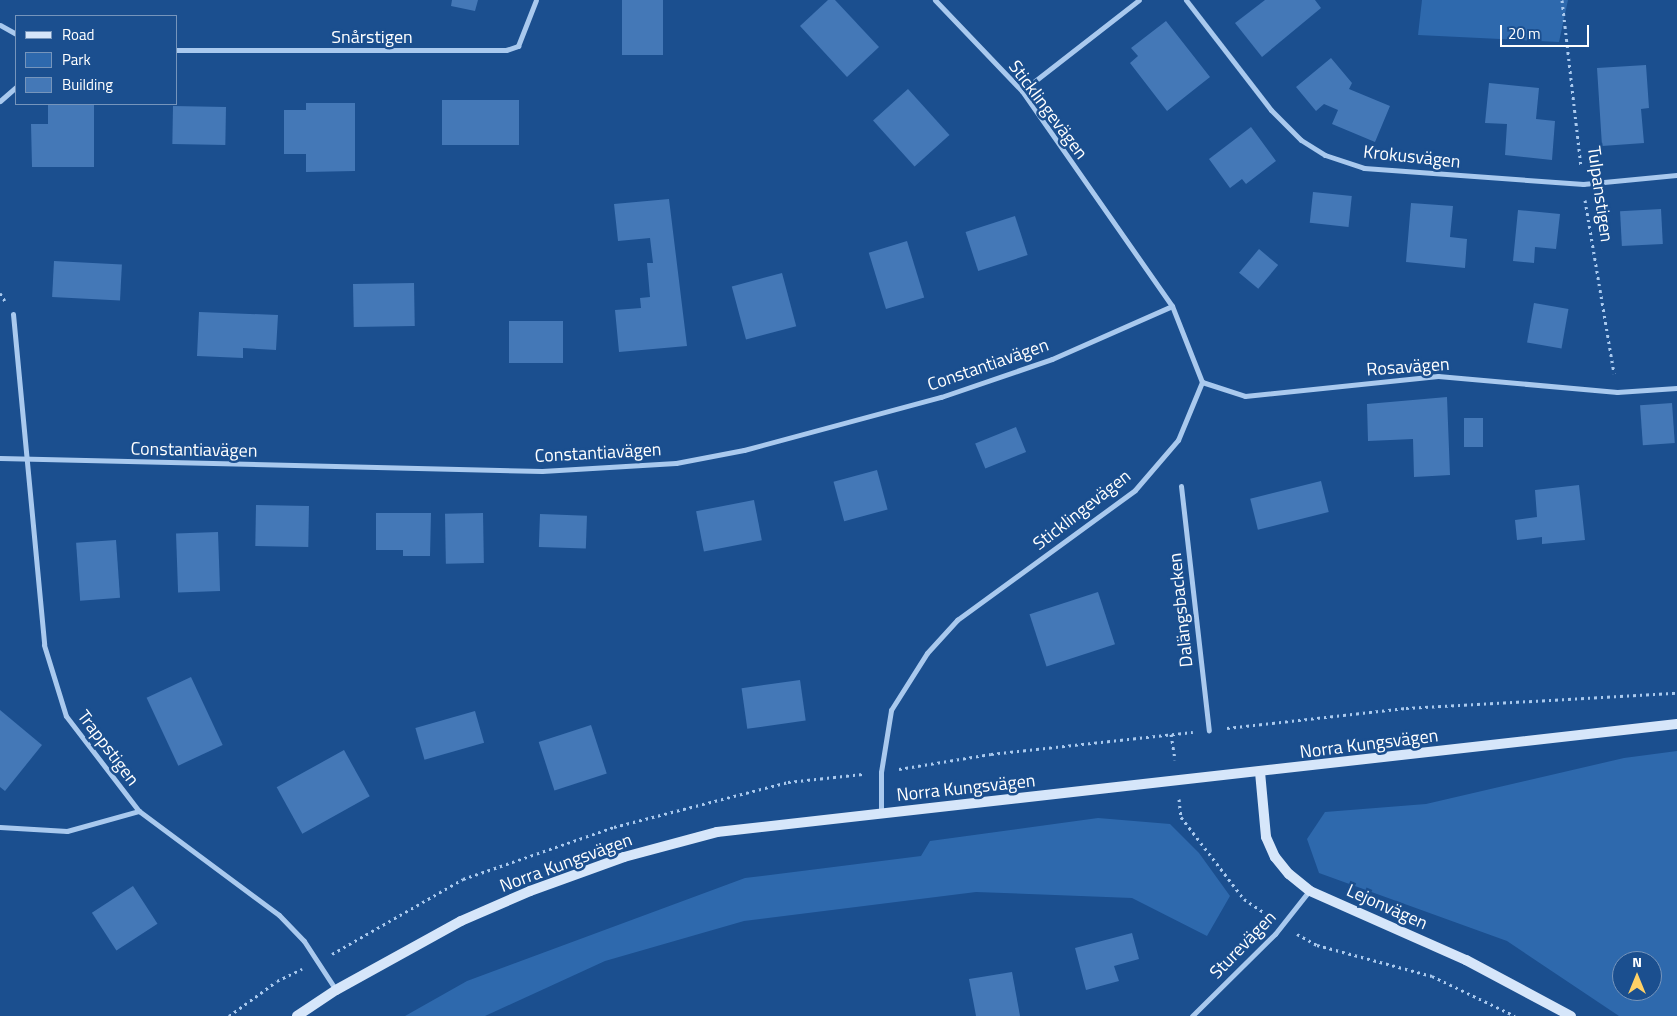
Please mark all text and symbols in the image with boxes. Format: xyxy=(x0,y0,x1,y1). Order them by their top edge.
legend xyxy=(15,15,178,105)
scale bar xyxy=(1502,15,1591,47)
text: 20 m xyxy=(1508,22,1541,45)
text: Road xyxy=(62,23,94,46)
street label: Snårstigen xyxy=(331,26,413,48)
text: Park xyxy=(62,48,91,71)
street label: Sticklingevägen xyxy=(1004,56,1092,164)
text: Building xyxy=(62,73,113,96)
street label: Krokusvägen xyxy=(1362,141,1462,173)
street label: Tulpanstigen xyxy=(1583,145,1617,243)
street label: Constantiavägen xyxy=(925,334,1051,396)
street label: Rosavägen xyxy=(1366,353,1450,381)
street label: Constantiavägen xyxy=(130,438,258,462)
street label: Constantiavägen xyxy=(534,439,662,467)
street label: Sticklingevägen xyxy=(1029,465,1135,555)
street label: Dalängsbacken xyxy=(1164,552,1198,668)
street label: Trappstigen xyxy=(73,706,143,790)
street label: Norra Kungsvägen xyxy=(1299,725,1439,763)
street label: Norra Kungsvägen xyxy=(896,770,1036,806)
street label: Norra Kungsvägen xyxy=(497,829,635,897)
street label: Lejonvägen xyxy=(1343,880,1431,934)
street label: Sturevägen xyxy=(1205,907,1281,983)
north arrow xyxy=(1612,951,1662,1001)
text: N xyxy=(1632,951,1642,972)

